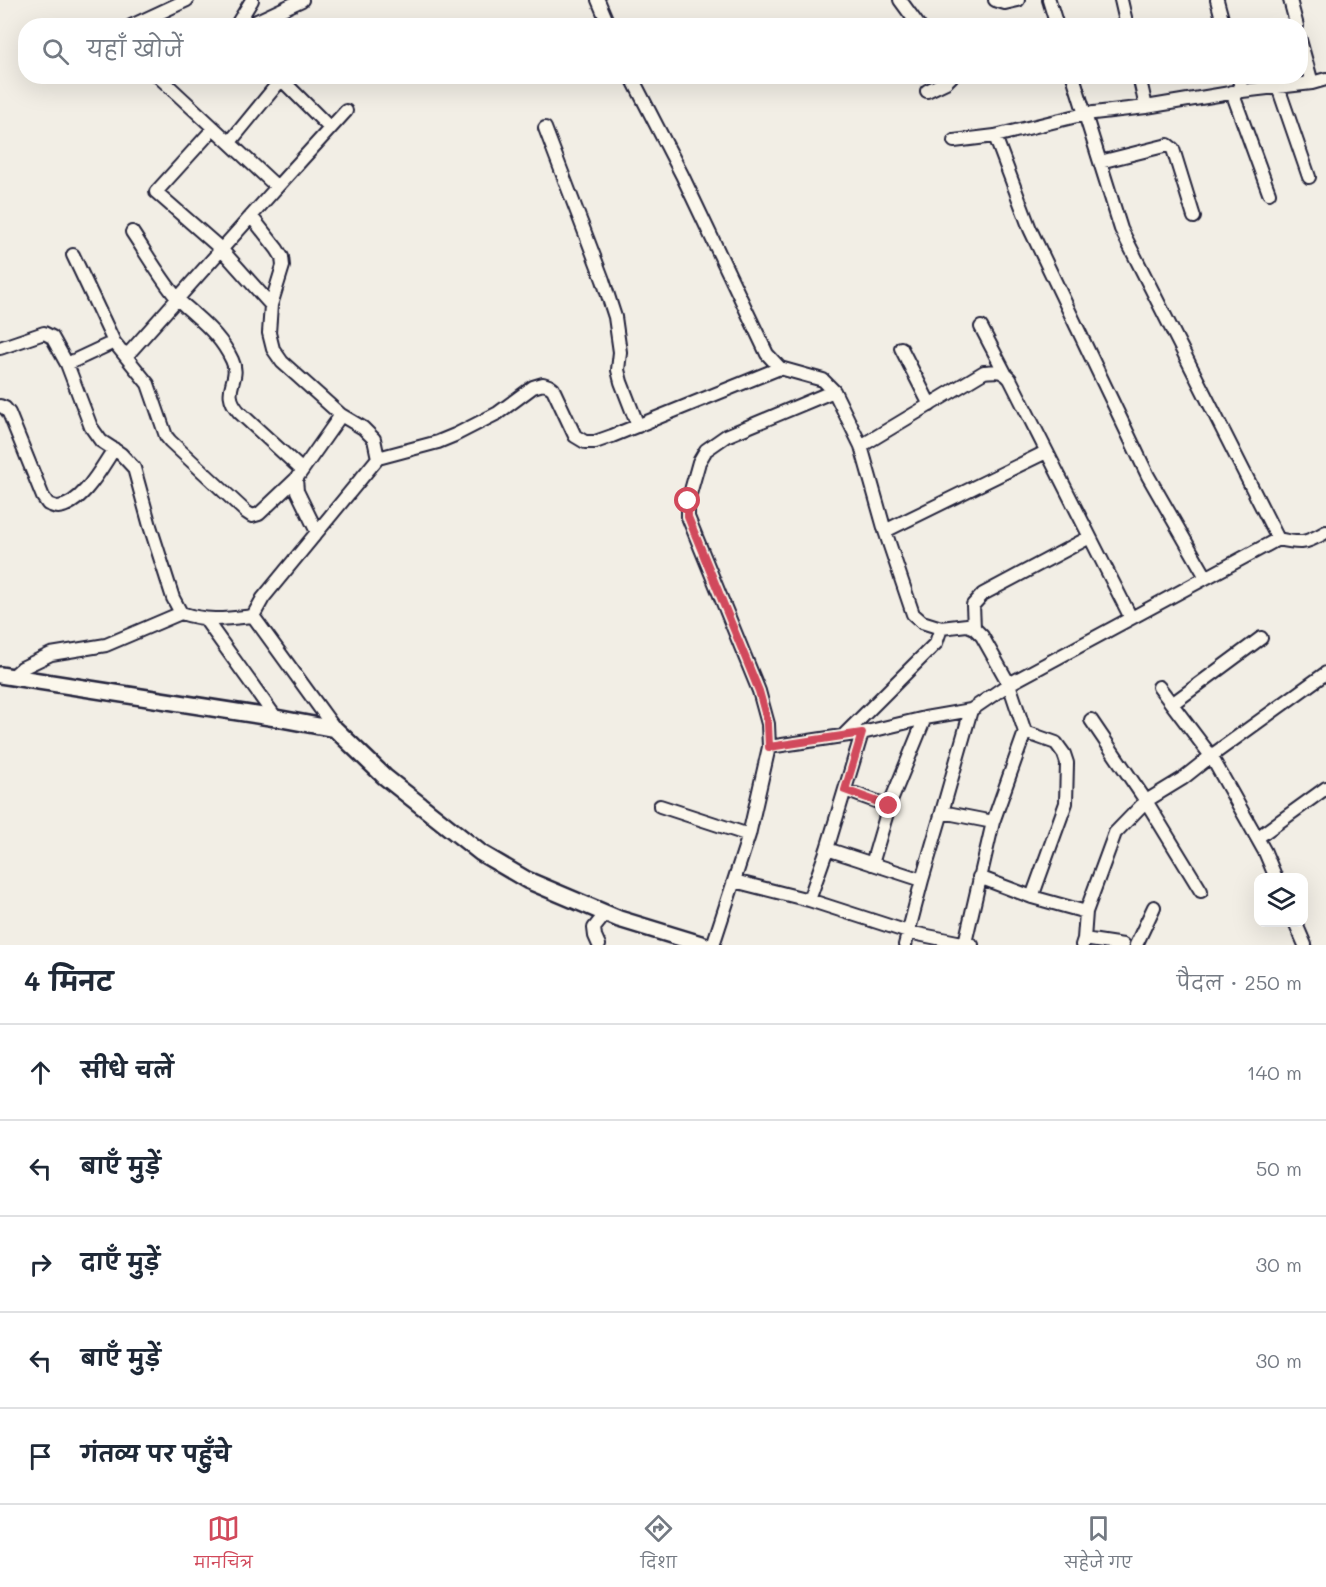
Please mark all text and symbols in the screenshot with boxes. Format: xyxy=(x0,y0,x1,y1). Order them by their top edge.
search box xyxy=(18,18,1308,84)
text: यहाँ खोजें xyxy=(87,34,183,63)
icon: search xyxy=(39,35,72,68)
route start xyxy=(674,487,700,513)
route end xyxy=(875,792,901,818)
map controls xyxy=(1254,873,1308,927)
button: layers xyxy=(1254,873,1308,927)
text: 4 मिनट xyxy=(24,964,113,998)
text: पैदल · 250 m xyxy=(1177,969,1302,995)
text: सीधे चलें xyxy=(81,1055,173,1084)
icon: ahead xyxy=(24,1056,57,1089)
text: 140 m xyxy=(1247,1059,1302,1085)
text: बाएँ मुड़ें xyxy=(81,1151,161,1180)
icon: left xyxy=(24,1152,57,1185)
text: 50 m xyxy=(1256,1155,1302,1181)
text: दाएँ मुड़ें xyxy=(81,1247,160,1276)
icon: right xyxy=(24,1248,57,1281)
text: 30 m xyxy=(1256,1251,1302,1277)
text: बाएँ मुड़ें xyxy=(81,1343,161,1372)
icon: left xyxy=(24,1344,57,1377)
text: 30 m xyxy=(1256,1347,1302,1373)
text: गंतव्य पर पहुँचे xyxy=(81,1439,231,1468)
icon: arrive xyxy=(24,1440,57,1473)
tab: मानचित्र xyxy=(194,1512,253,1580)
tab: दिशा xyxy=(640,1512,677,1580)
tab: सहेजे गए xyxy=(1065,1512,1132,1580)

